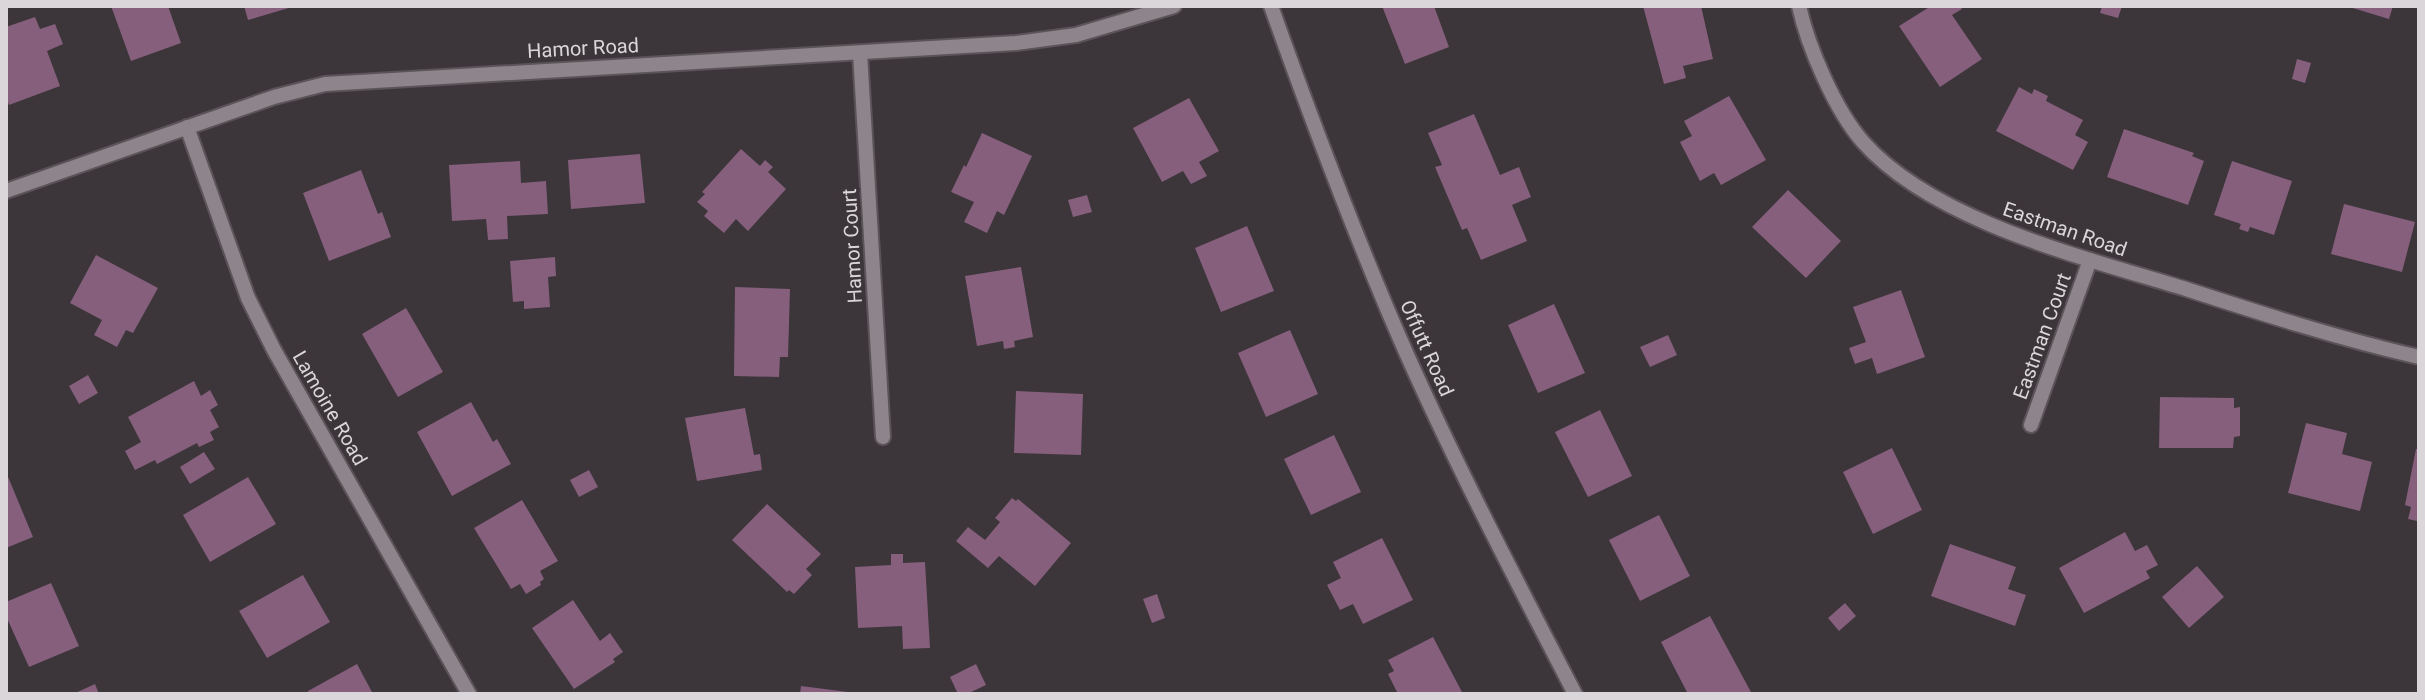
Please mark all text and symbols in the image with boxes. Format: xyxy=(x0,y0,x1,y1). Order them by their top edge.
street label: Hamor Road xyxy=(527,33,639,63)
street label: Hamor Court xyxy=(837,188,867,304)
street label: Eastman Road xyxy=(2000,197,2130,261)
street label: Eastman Court xyxy=(2008,270,2076,402)
street label: Offutt Road xyxy=(1395,296,1459,400)
street label: Lamoine Road xyxy=(288,347,372,469)

